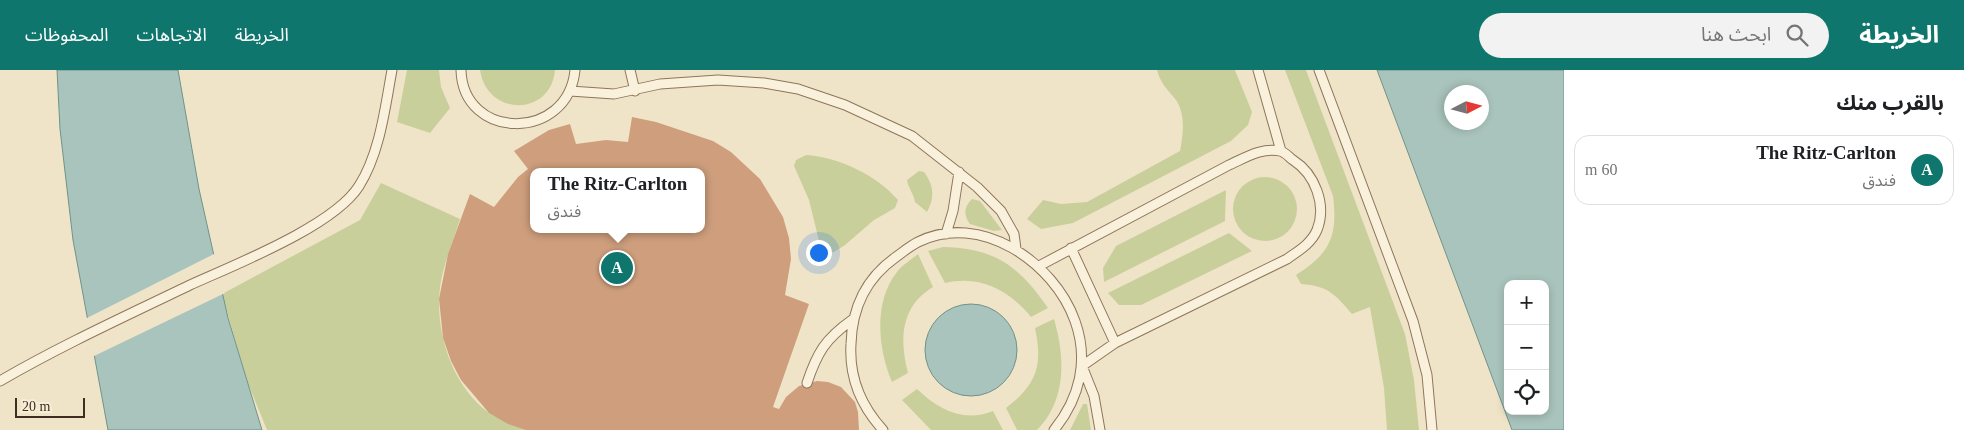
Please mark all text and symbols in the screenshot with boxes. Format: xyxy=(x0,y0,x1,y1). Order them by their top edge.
search box xyxy=(1479,13,1829,58)
icon: search xyxy=(1783,21,1811,49)
text: الخريطة xyxy=(1859,22,1939,48)
text: ابحث هنا xyxy=(1701,24,1771,45)
text: المحفوظات xyxy=(25,25,109,45)
text: الاتجاهات xyxy=(137,25,207,45)
text: الخريطة xyxy=(235,25,289,45)
north arrow xyxy=(1444,85,1489,130)
text: بالقرب منك xyxy=(1836,91,1944,115)
text: The Ritz-Carlton xyxy=(1756,142,1896,163)
text: 60 m xyxy=(1585,161,1617,178)
text: A xyxy=(1921,161,1933,178)
popup xyxy=(530,168,705,233)
text: فندق xyxy=(1862,172,1896,189)
text: The Ritz-Carlton xyxy=(548,173,687,194)
text: فندق xyxy=(548,203,581,220)
your location xyxy=(806,240,832,266)
pin: A xyxy=(601,249,633,287)
map controls xyxy=(1504,280,1549,415)
button: + xyxy=(1504,280,1549,325)
button: − xyxy=(1504,325,1549,370)
button: locate xyxy=(1504,370,1549,415)
scale bar xyxy=(15,395,85,418)
text: 20 m xyxy=(22,399,50,414)

